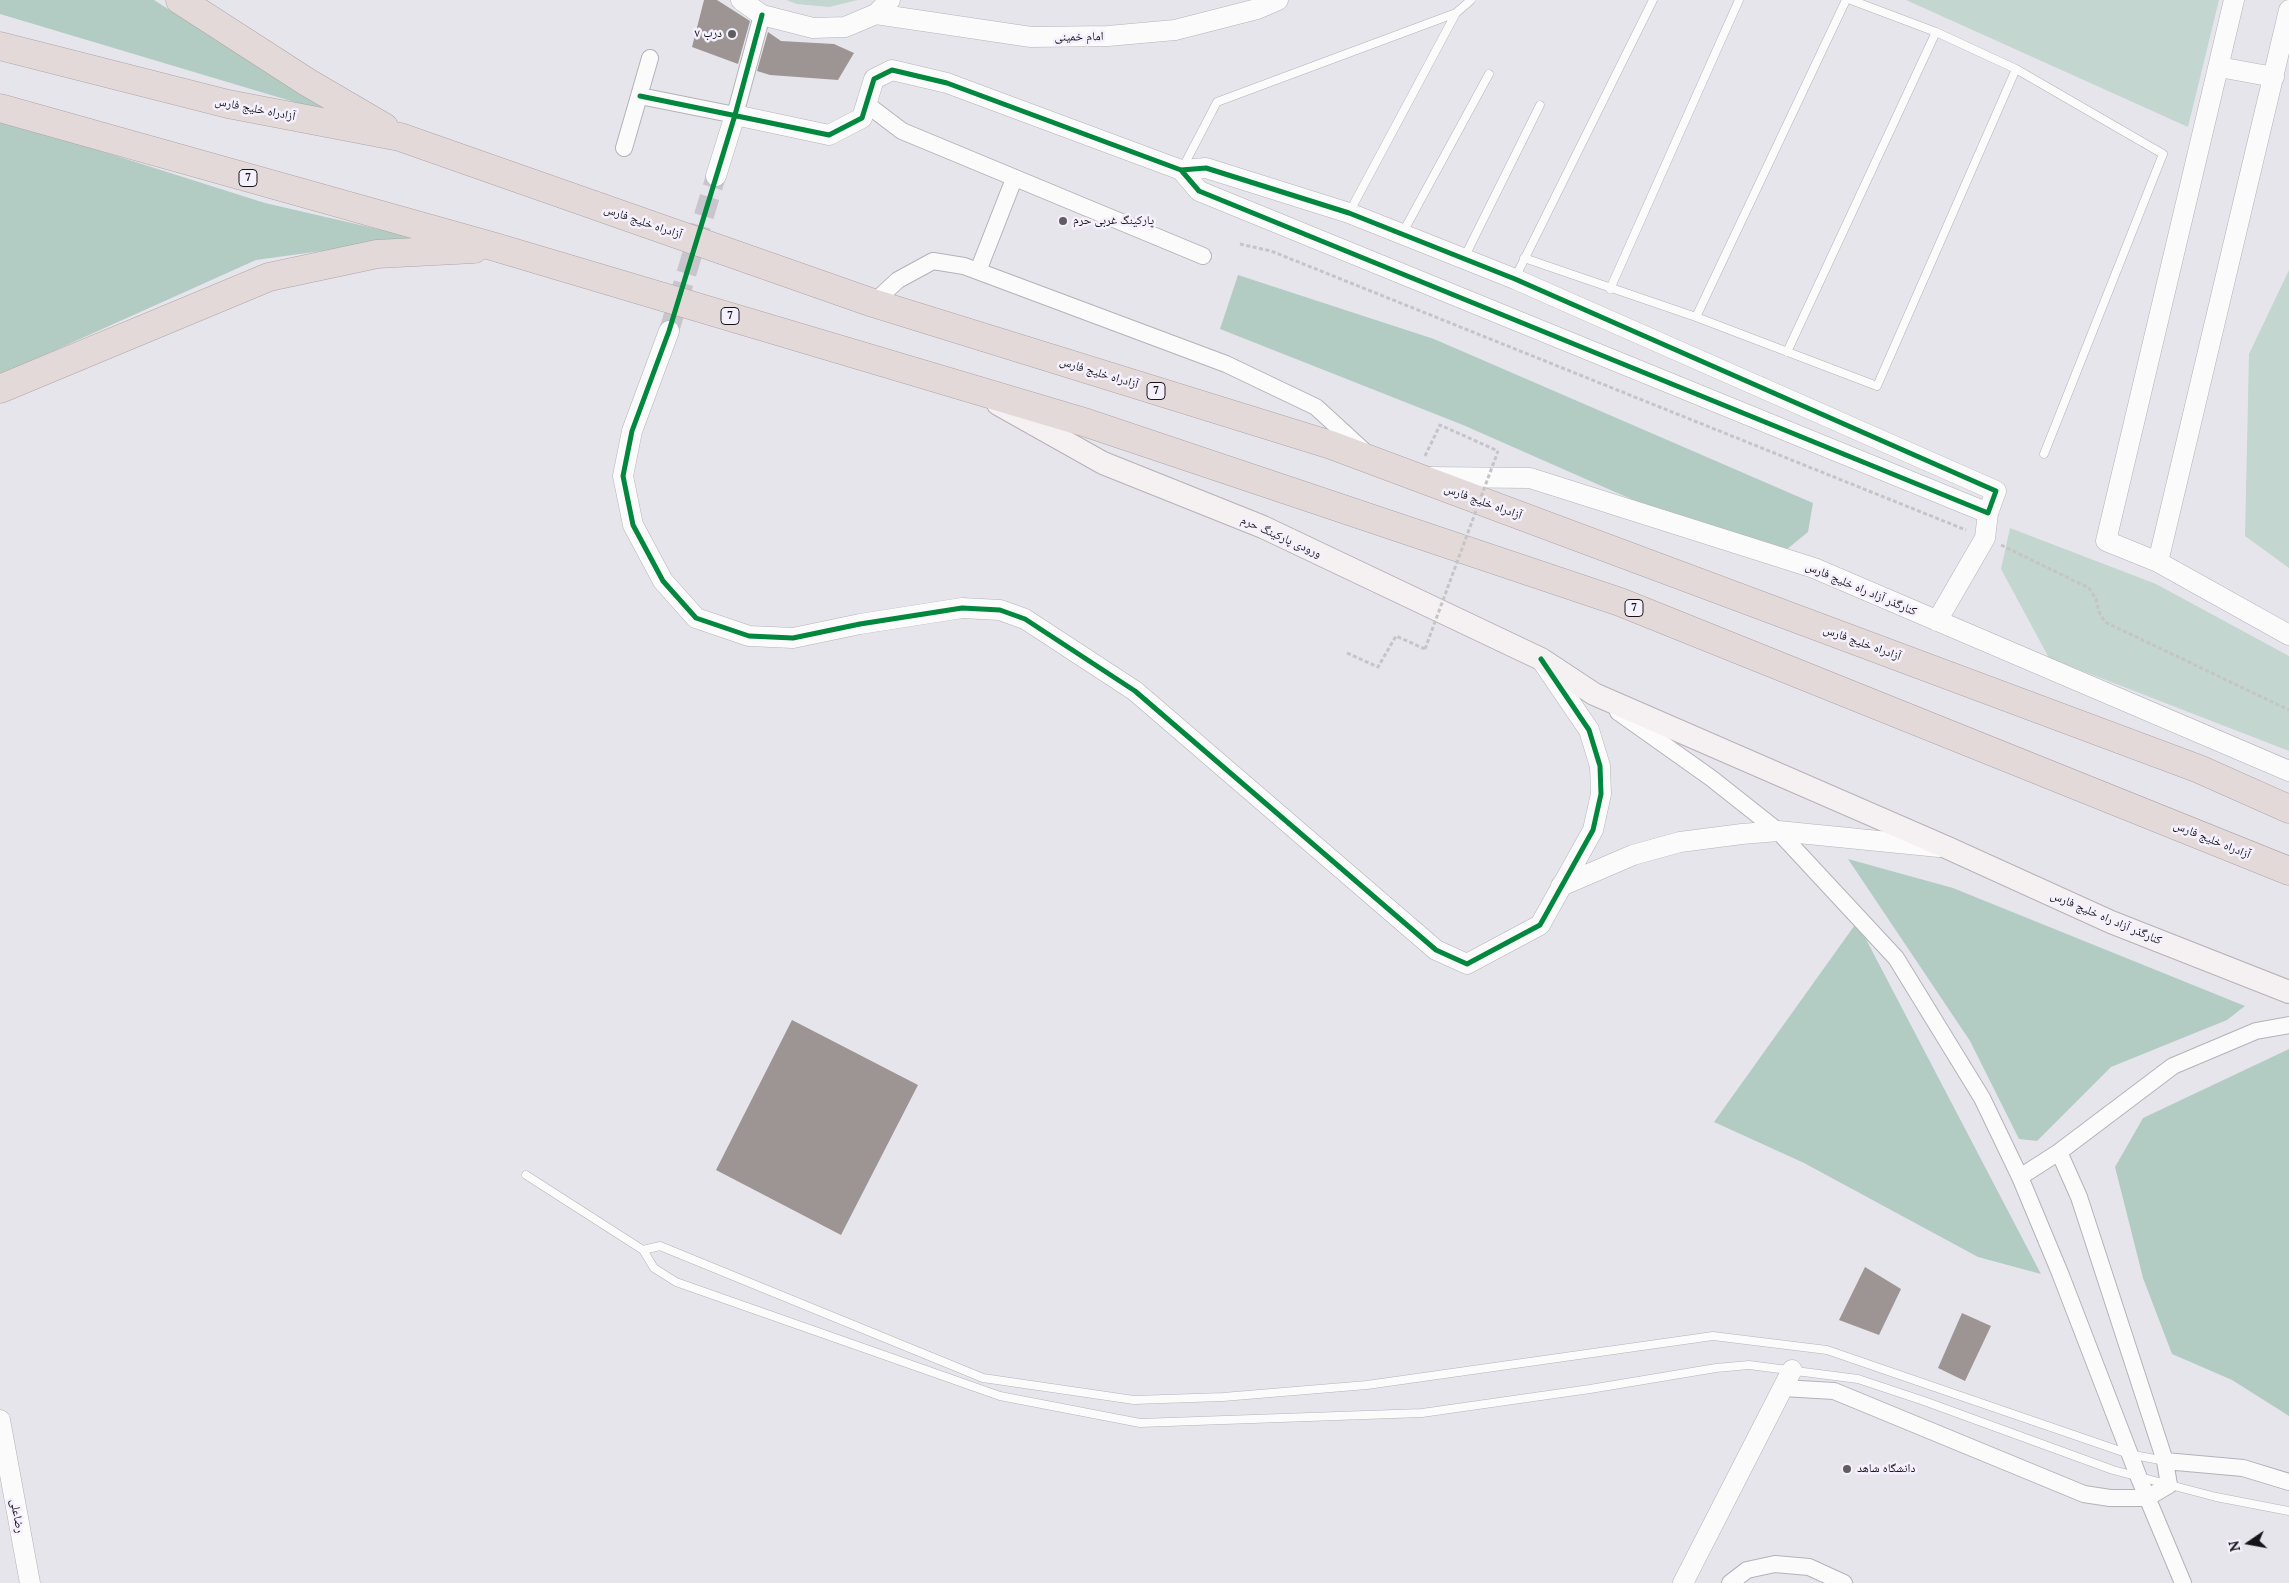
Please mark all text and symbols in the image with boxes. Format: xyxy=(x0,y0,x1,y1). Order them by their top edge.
place label: درب ۷ xyxy=(695,27,722,41)
marker: درب ۷ xyxy=(726,28,738,40)
street label: امام خمینی xyxy=(1054,29,1104,45)
street label: آزادراه خلیج فارس xyxy=(213,94,297,124)
road number: 7 xyxy=(239,170,257,187)
street label: آزادراه خلیج فارس xyxy=(602,202,684,242)
place label: پارکینگ غربی حرم xyxy=(1073,214,1154,228)
marker: پارکینگ غربی حرم xyxy=(1057,215,1069,227)
road number: 7 xyxy=(721,308,739,324)
street label: آزادراه خلیج فارس xyxy=(1058,354,1140,392)
road number: 7 xyxy=(1147,382,1165,400)
street label: آزادراه خلیج فارس xyxy=(1442,481,1524,523)
street label: ورودی پارکینگ حرم xyxy=(1238,513,1324,561)
street label: کنارگذر آزاد راه خلیج فارس xyxy=(1803,559,1919,619)
road number: 7 xyxy=(1625,600,1643,616)
street label: آزادراه خلیج فارس xyxy=(1821,622,1903,664)
street label: آزادراه خلیج فارس xyxy=(2171,818,2253,862)
street label: کنارگذر آزاد راه خلیج فارس xyxy=(2048,888,2164,948)
place label: دانشگاه شاهد xyxy=(1857,1462,1915,1476)
marker: دانشگاه شاهد xyxy=(1841,1463,1853,1475)
street label: رضاعلی xyxy=(7,1498,27,1534)
north arrow xyxy=(2224,1518,2274,1568)
text: N xyxy=(2224,1539,2244,1553)

